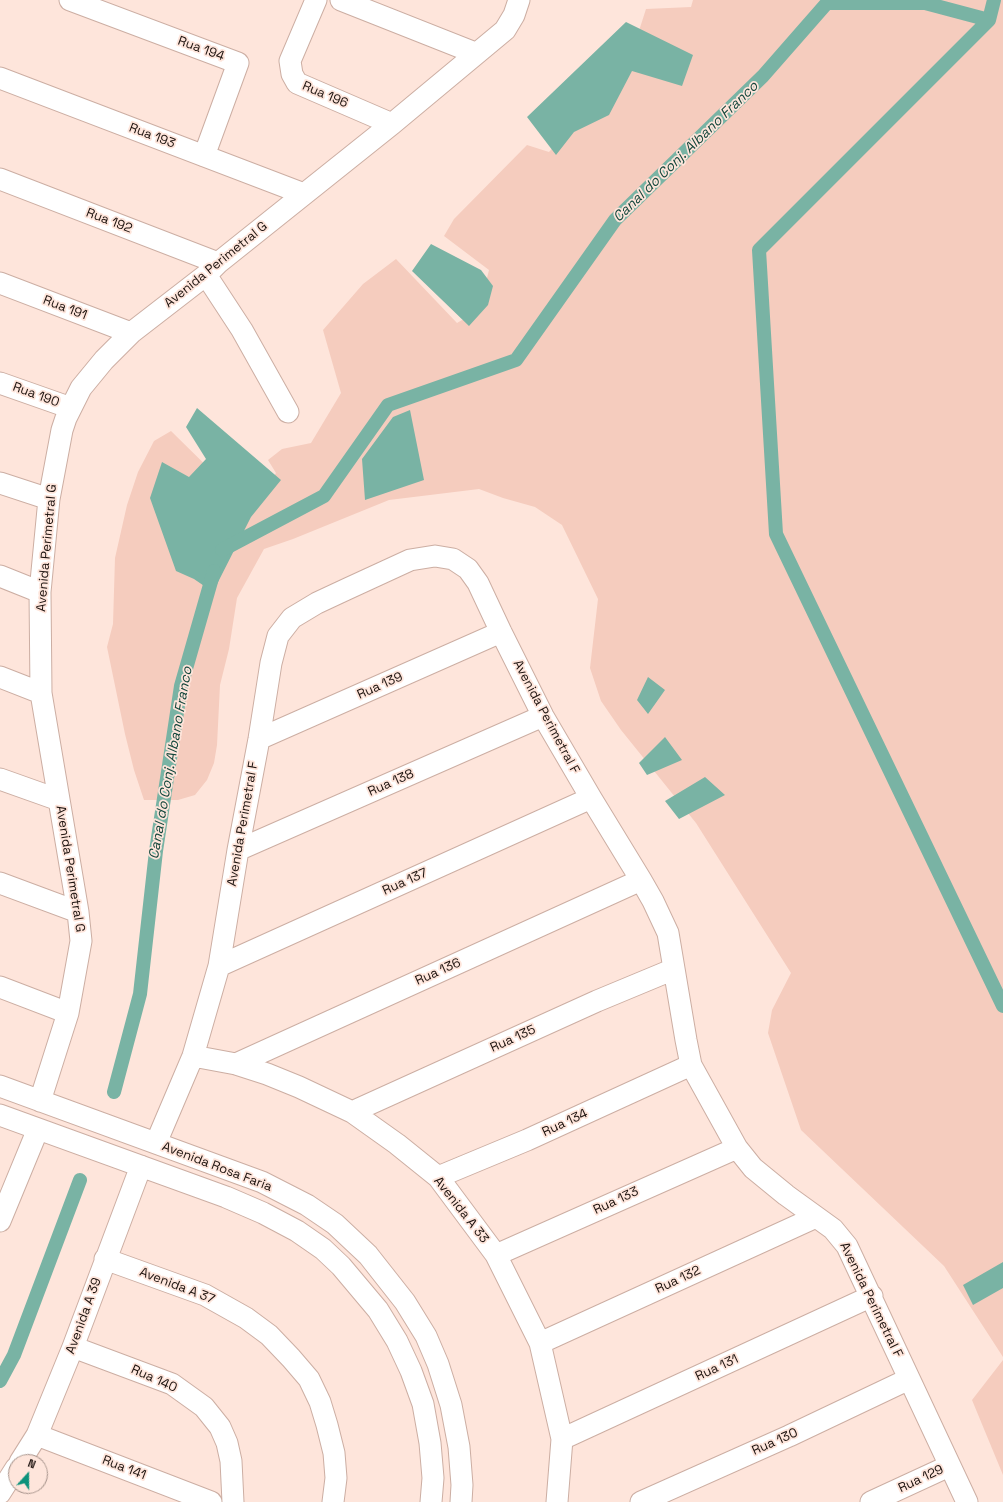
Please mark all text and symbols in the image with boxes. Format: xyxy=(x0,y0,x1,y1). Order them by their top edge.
street label: Rua 194 xyxy=(176,33,226,65)
street label: Rua 196 xyxy=(300,78,350,112)
water label: Canal do Conj. Albano Franco xyxy=(610,78,762,226)
street label: Rua 193 xyxy=(127,120,177,152)
street label: Rua 192 xyxy=(84,205,134,237)
street label: Avenida Perimetral G xyxy=(161,219,271,311)
street label: Rua 191 xyxy=(41,293,89,323)
street label: Rua 190 xyxy=(10,379,62,411)
street label: Avenida Perimetral G xyxy=(34,484,60,612)
street label: Avenida Perimetral F xyxy=(509,658,583,776)
water label: Canal do Conj. Albano Franco xyxy=(146,665,196,861)
street label: Rua 139 xyxy=(355,669,405,703)
street label: Avenida Perimetral F xyxy=(224,760,262,888)
street label: Rua 138 xyxy=(366,766,416,800)
street label: Avenida Perimetral G xyxy=(52,805,88,933)
street label: Rua 137 xyxy=(380,865,430,899)
street label: Rua 136 xyxy=(413,955,463,989)
street label: Rua 135 xyxy=(488,1022,538,1056)
street label: Rua 134 xyxy=(540,1106,590,1140)
street label: Avenida Rosa Faria xyxy=(160,1139,274,1195)
street label: Avenida A 33 xyxy=(430,1174,492,1246)
street label: Rua 133 xyxy=(591,1184,641,1218)
street label: Avenida Perimetral F xyxy=(836,1240,906,1360)
street label: Rua 132 xyxy=(653,1263,703,1297)
street label: Avenida A 37 xyxy=(137,1264,217,1308)
street label: Avenida A 39 xyxy=(63,1276,105,1356)
street label: Rua 131 xyxy=(693,1351,741,1385)
street label: Rua 140 xyxy=(129,1362,179,1396)
street label: Rua 130 xyxy=(750,1425,800,1459)
street label: Rua 141 xyxy=(100,1453,148,1483)
north arrow xyxy=(8,1454,48,1494)
text: N xyxy=(26,1456,38,1472)
street label: Rua 129 xyxy=(896,1462,946,1496)

